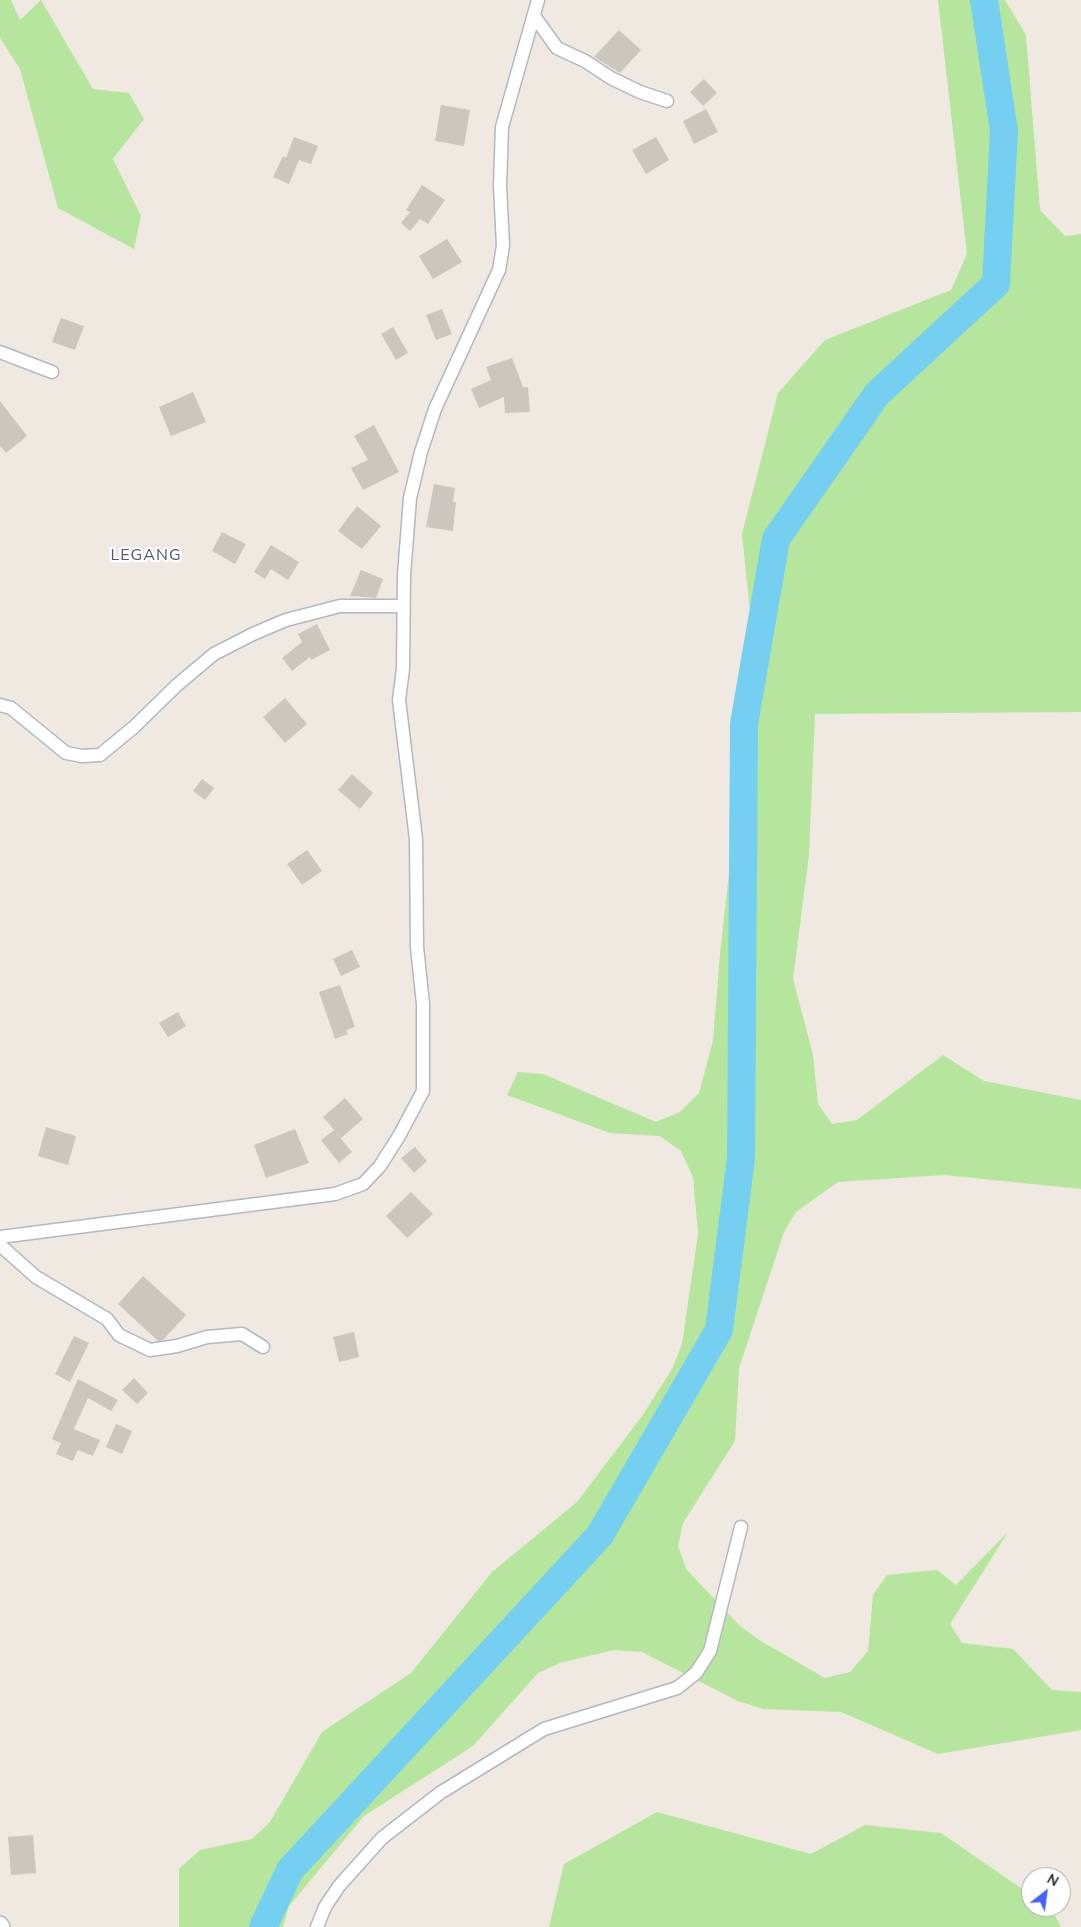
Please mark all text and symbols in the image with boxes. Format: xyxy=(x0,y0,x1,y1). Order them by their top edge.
district label: LEGANG xyxy=(110,545,182,565)
north arrow xyxy=(1021,1867,1071,1917)
text: N xyxy=(1044,1869,1062,1890)

